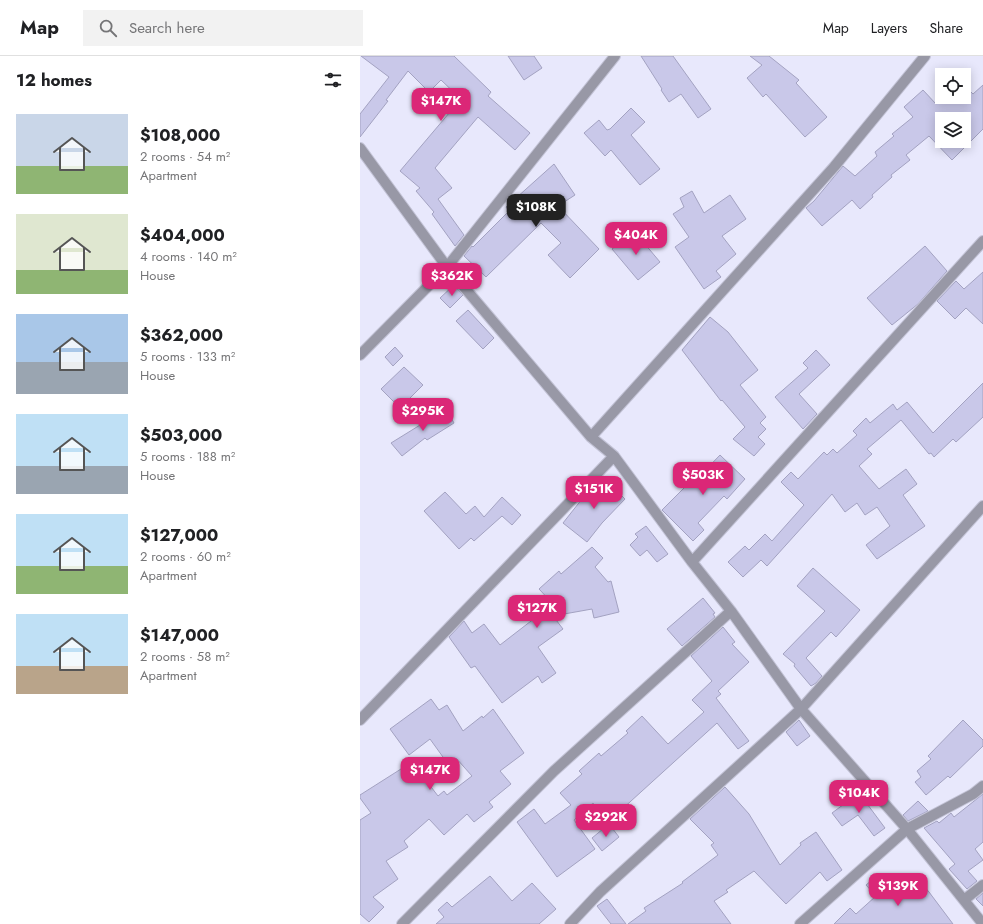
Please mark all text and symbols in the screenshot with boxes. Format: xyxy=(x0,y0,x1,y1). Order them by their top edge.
search box xyxy=(83,10,363,46)
text: Map xyxy=(20,14,59,41)
icon: search xyxy=(97,17,119,39)
text: Search here xyxy=(129,17,205,39)
text: Map xyxy=(823,18,849,38)
text: Layers xyxy=(871,18,907,38)
text: Share xyxy=(929,18,963,38)
text: 12 homes xyxy=(16,68,92,92)
map controls xyxy=(935,68,971,148)
button: locate xyxy=(935,68,971,104)
icon: filters xyxy=(322,69,344,91)
pin: $147K xyxy=(413,88,469,122)
text: $147K xyxy=(421,91,461,110)
button: layers xyxy=(935,112,971,148)
text: $108,000 xyxy=(140,123,220,147)
icon: home xyxy=(48,130,96,178)
text: 2 rooms · 54 m² xyxy=(140,147,230,166)
text: Apartment xyxy=(140,166,197,185)
pin: $108K xyxy=(508,194,564,228)
text: $108K xyxy=(516,197,556,216)
pin: $404K xyxy=(608,222,664,256)
text: $404,000 xyxy=(140,223,225,247)
text: $404K xyxy=(614,225,658,244)
icon: home xyxy=(48,230,96,278)
text: 4 rooms · 140 m² xyxy=(140,247,237,266)
pin: $362K xyxy=(424,263,480,297)
text: House xyxy=(140,266,175,285)
text: $362K xyxy=(431,266,473,285)
text: $362,000 xyxy=(140,323,223,347)
icon: home xyxy=(48,330,96,378)
text: 5 rooms · 133 m² xyxy=(140,347,235,366)
text: House xyxy=(140,366,175,385)
pin: $295K xyxy=(395,398,451,432)
text: $295K xyxy=(402,401,444,420)
text: $503,000 xyxy=(140,423,222,447)
icon: home xyxy=(48,430,96,478)
text: 5 rooms · 188 m² xyxy=(140,447,235,466)
pin: $503K xyxy=(675,462,731,496)
text: $503K xyxy=(682,465,724,484)
text: House xyxy=(140,466,175,485)
pin: $151K xyxy=(566,476,622,510)
text: $151K xyxy=(575,479,613,498)
text: $127,000 xyxy=(140,523,218,547)
icon: home xyxy=(48,530,96,578)
text: 2 rooms · 60 m² xyxy=(140,547,231,566)
text: Apartment xyxy=(140,566,197,585)
pin: $127K xyxy=(509,595,565,629)
text: $127K xyxy=(517,598,557,617)
text: $147,000 xyxy=(140,623,219,647)
icon: home xyxy=(48,630,96,678)
text: 2 rooms · 58 m² xyxy=(140,647,230,666)
text: Apartment xyxy=(140,666,197,685)
pin: $147K xyxy=(402,757,458,791)
text: $147K xyxy=(410,760,450,779)
pin: $104K xyxy=(831,780,887,814)
text: $104K xyxy=(838,783,880,802)
pin: $292K xyxy=(578,804,634,838)
text: $292K xyxy=(585,807,627,826)
pin: $139K xyxy=(870,873,926,907)
text: $139K xyxy=(878,876,918,895)

